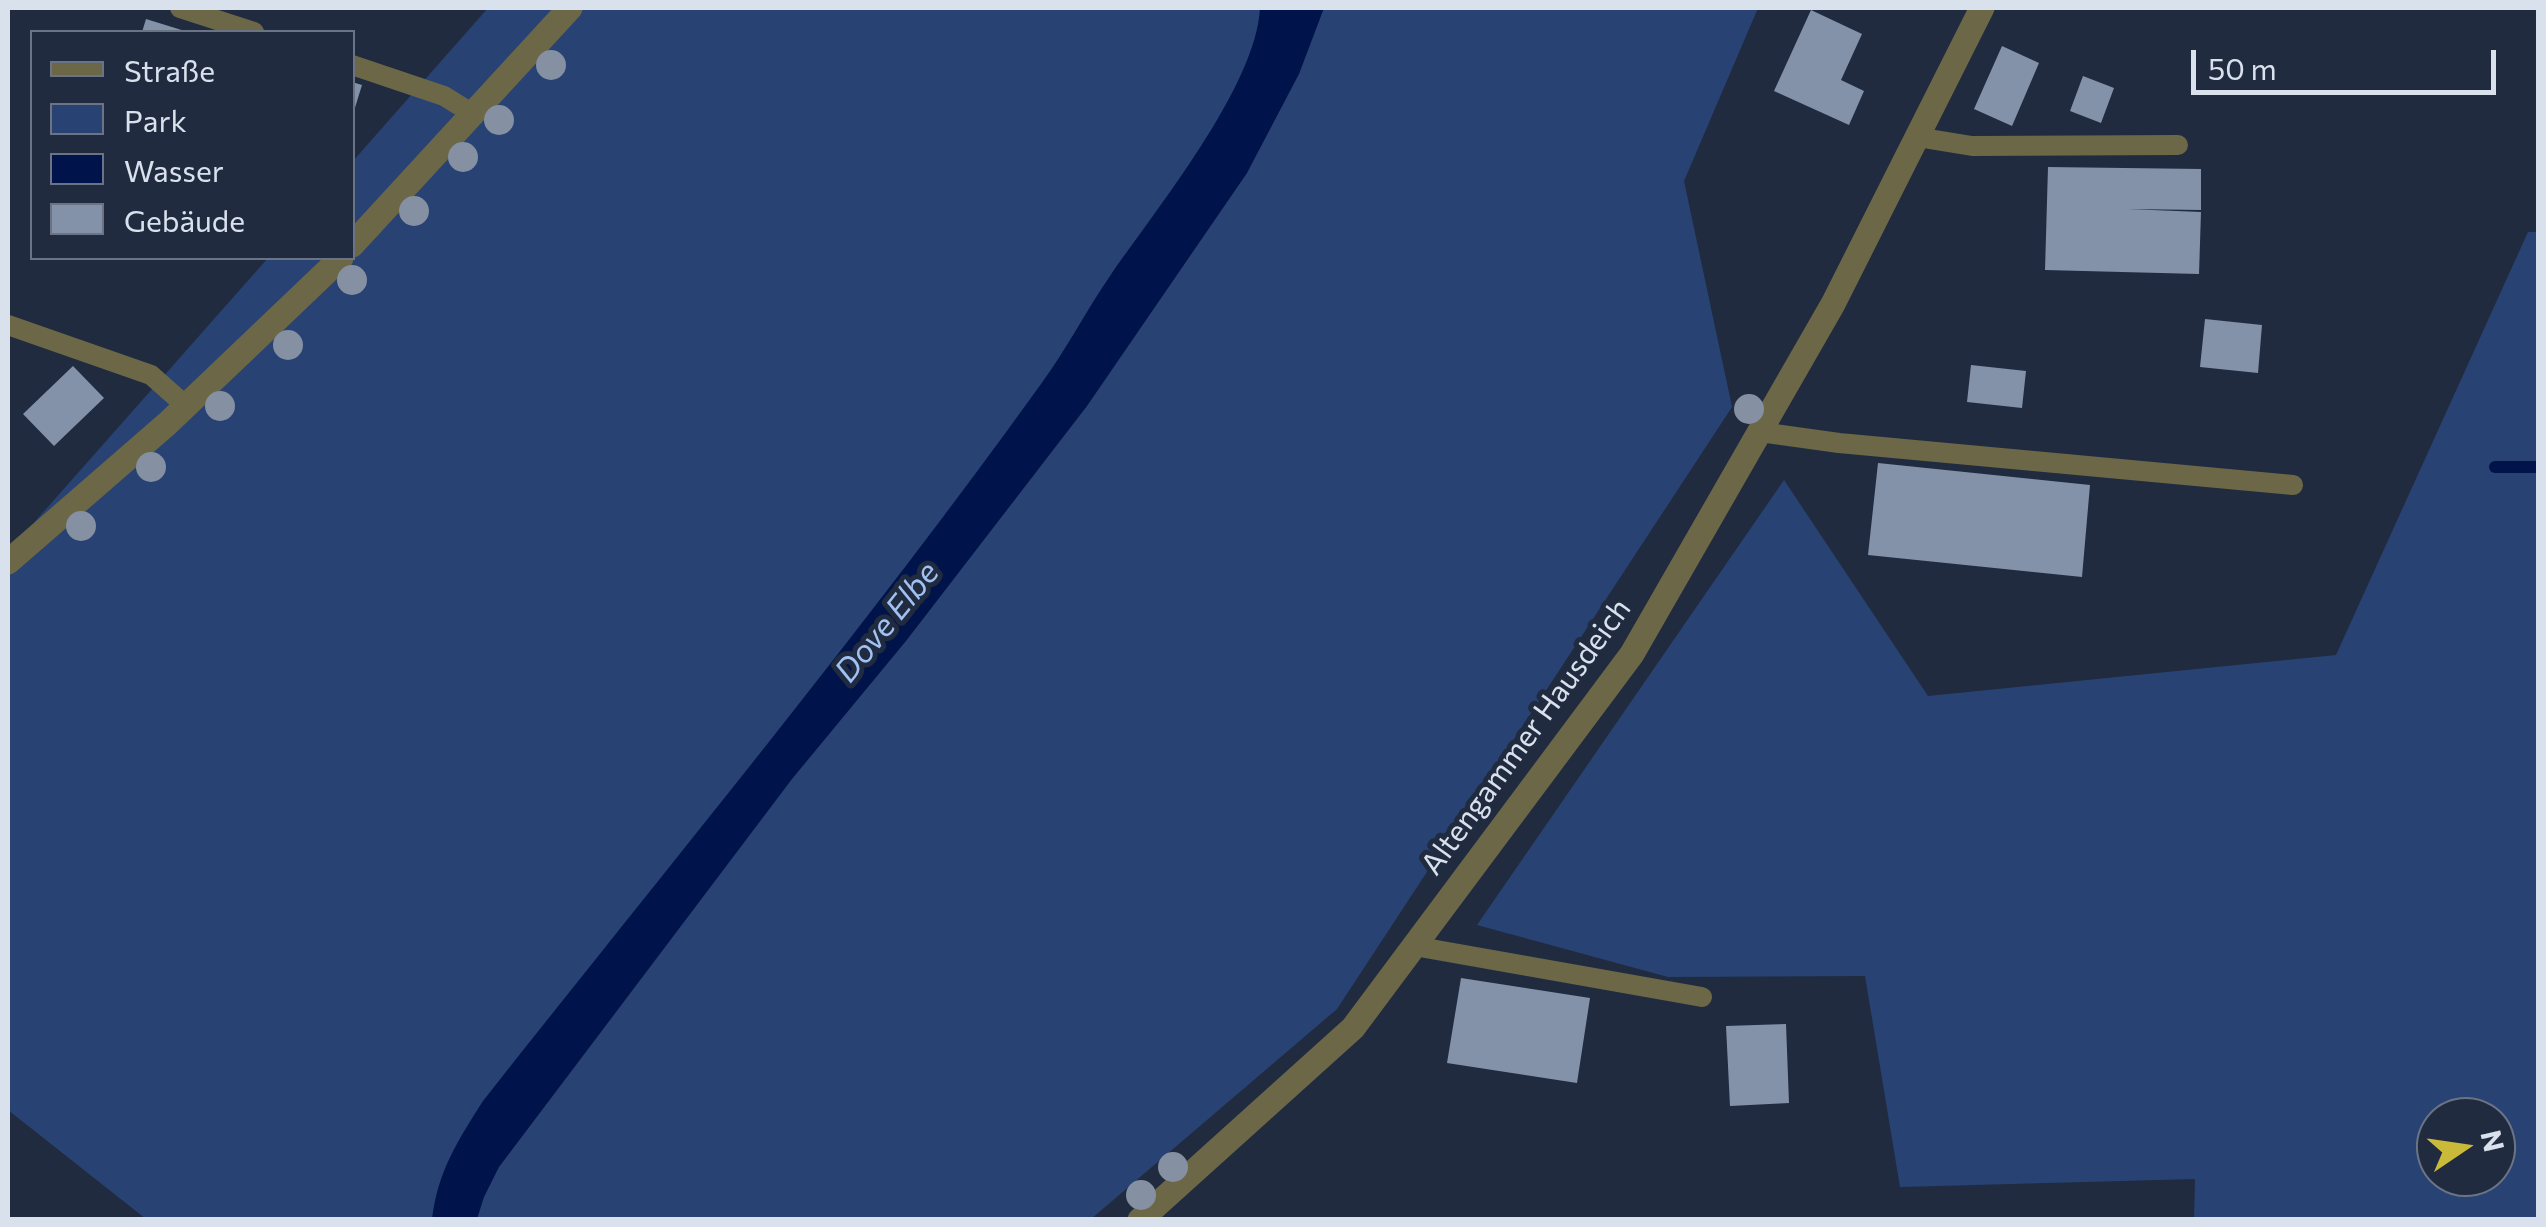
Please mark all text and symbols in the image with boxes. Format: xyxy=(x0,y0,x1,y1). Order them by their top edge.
legend xyxy=(30,30,355,260)
scale bar xyxy=(2196,30,2501,92)
text: 50 m xyxy=(2208,49,2277,86)
text: Straße xyxy=(124,51,215,88)
text: Park xyxy=(124,101,187,138)
text: Wasser xyxy=(124,151,224,188)
text: Gebäude xyxy=(124,201,245,238)
water label: Dove Elbe xyxy=(827,554,947,690)
street label: Altengammer Hausdeich xyxy=(1414,592,1638,882)
north arrow xyxy=(2416,1097,2516,1197)
text: N xyxy=(2474,1127,2512,1155)

